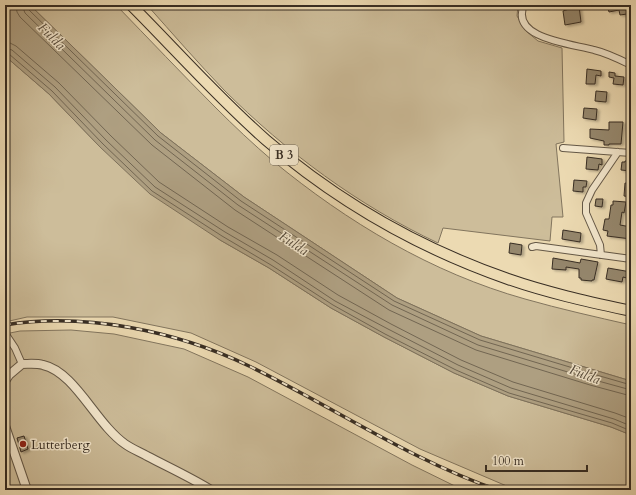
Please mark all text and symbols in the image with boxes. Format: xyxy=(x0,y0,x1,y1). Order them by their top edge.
water label: Fulda xyxy=(34,18,70,54)
road number: B 3 xyxy=(270,145,298,165)
water label: Fulda xyxy=(275,227,312,260)
water label: Fulda xyxy=(567,360,603,389)
place label: Lutterberg xyxy=(31,436,90,454)
marker: Lutterberg xyxy=(18,439,28,449)
scale bar xyxy=(486,447,587,473)
text: 100 m xyxy=(492,453,525,469)

